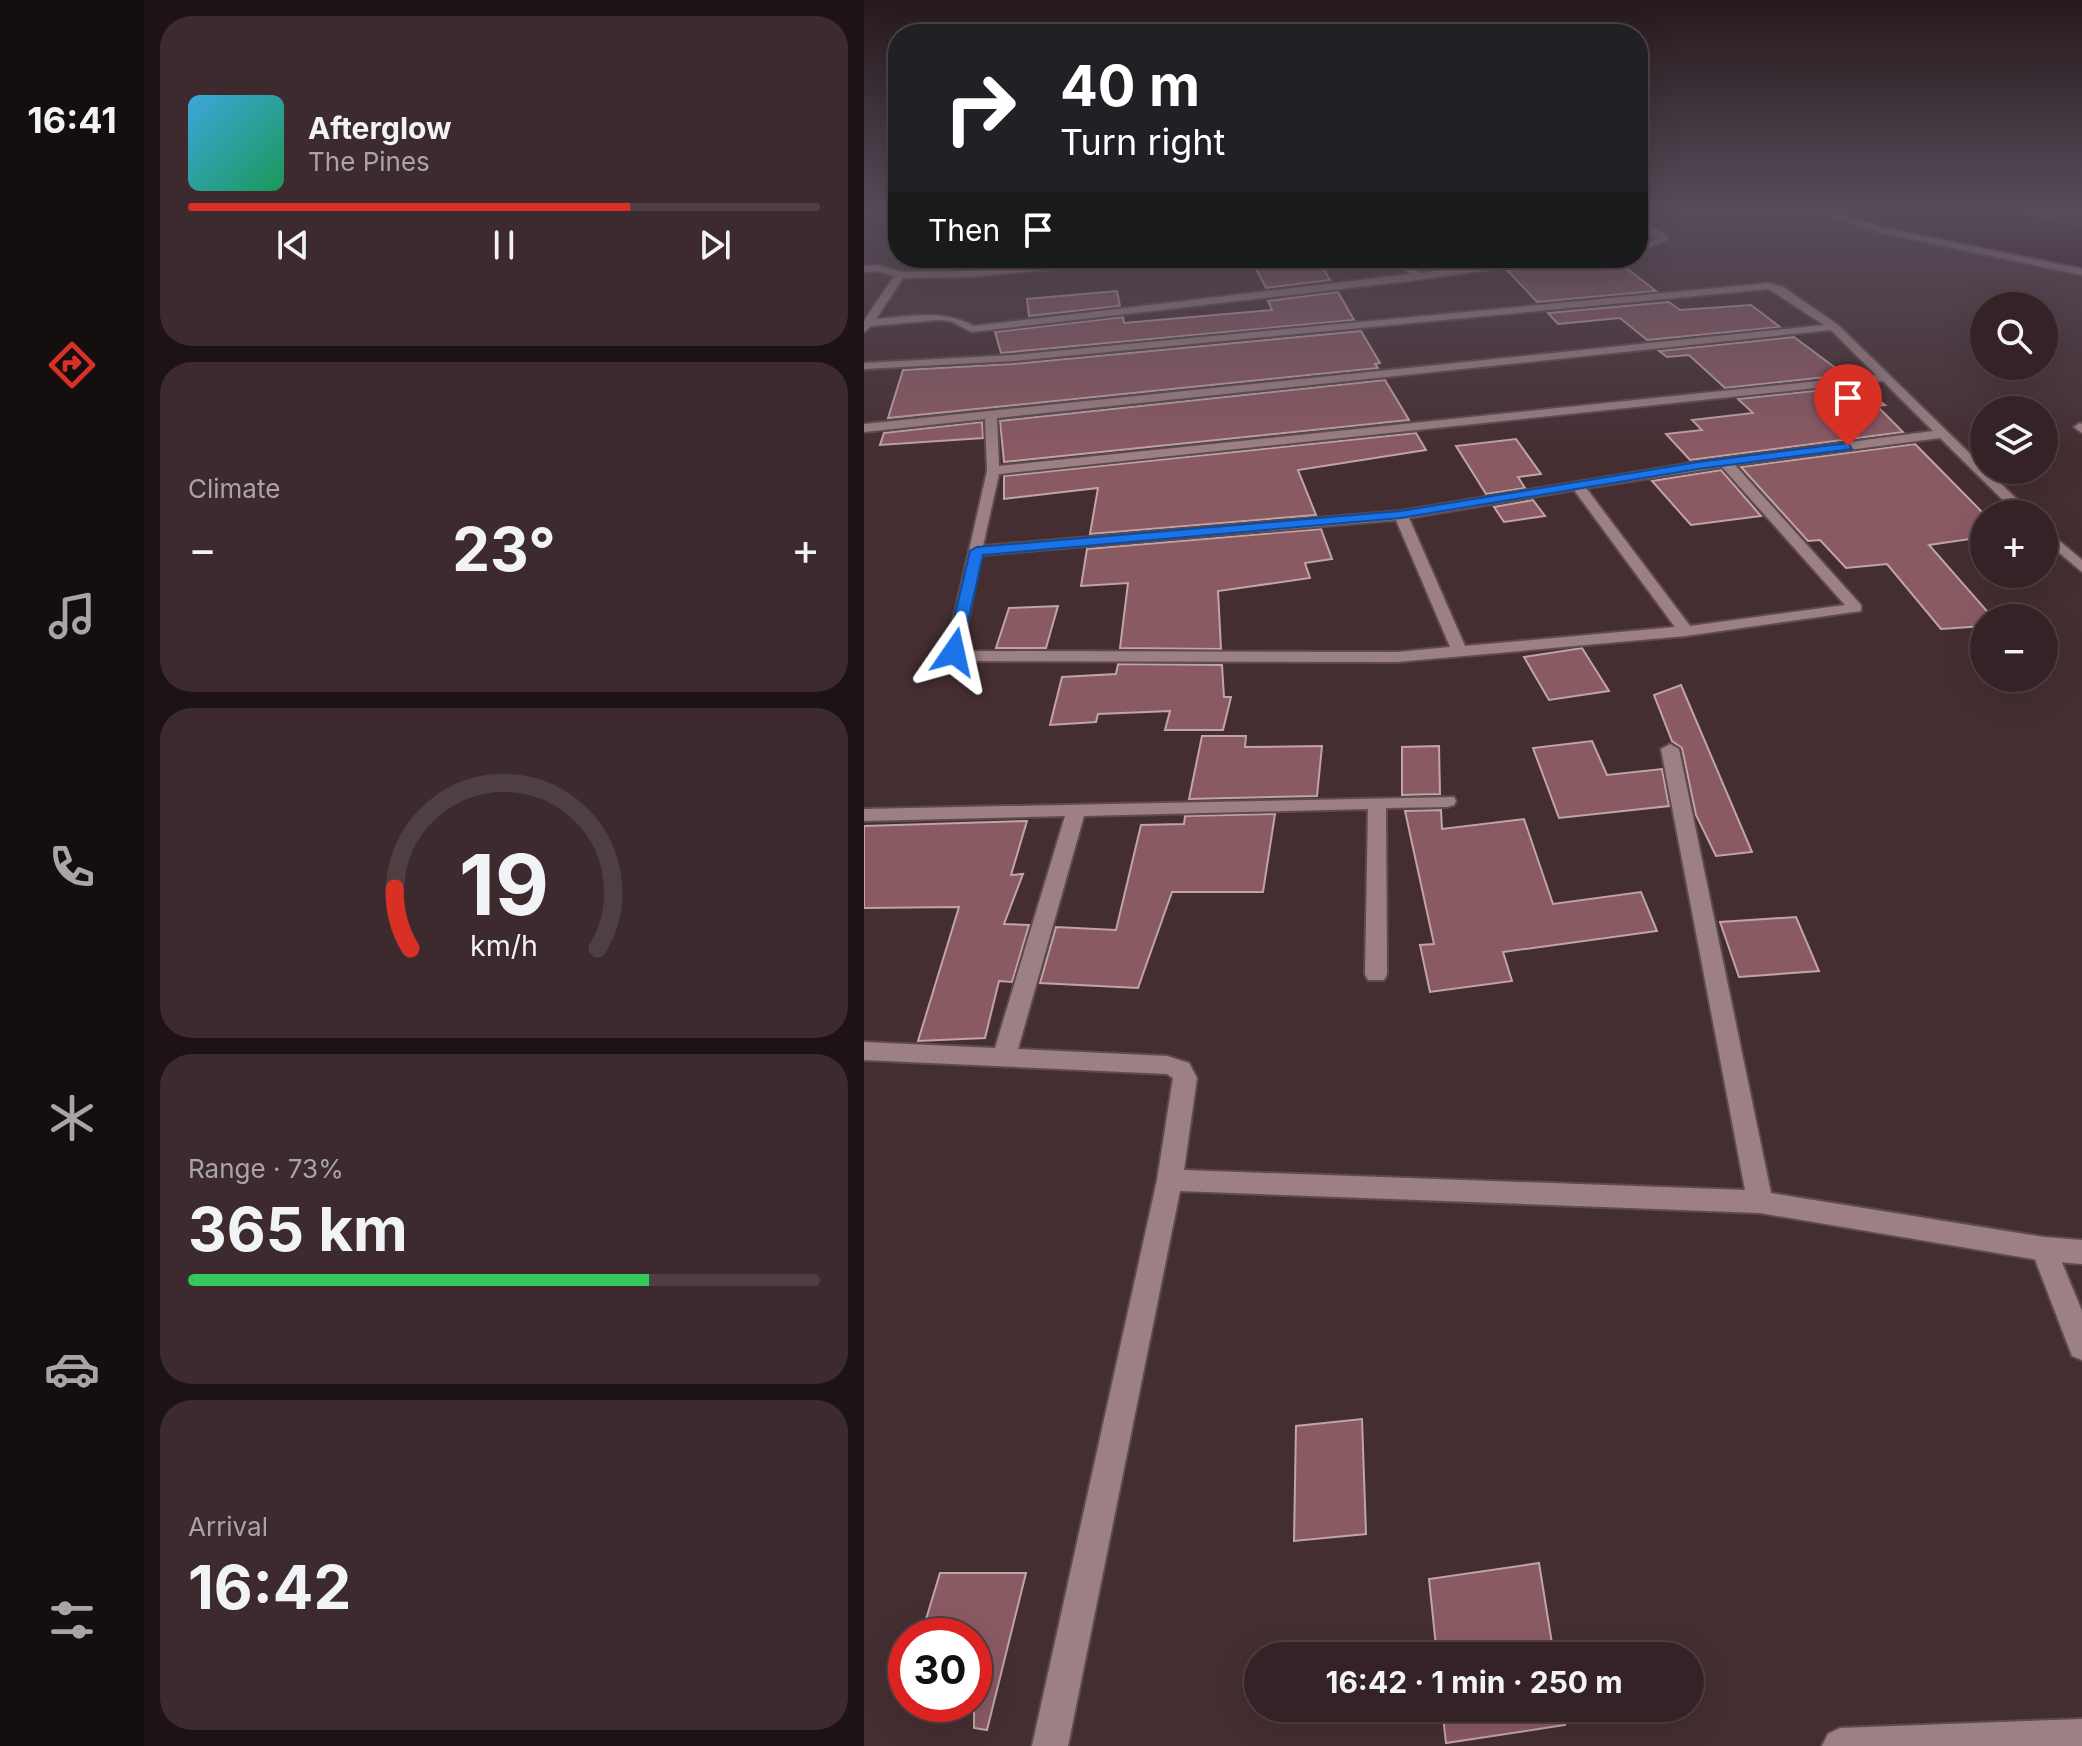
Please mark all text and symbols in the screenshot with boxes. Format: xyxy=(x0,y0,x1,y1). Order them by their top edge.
text: 40 m xyxy=(1060,52,1200,120)
icon: right xyxy=(928,56,1032,160)
text: 16:41 xyxy=(27,98,117,142)
text: Afterglow xyxy=(308,110,452,146)
text: Turn right xyxy=(1060,120,1225,164)
text: The Pines xyxy=(308,146,430,177)
icon: arrive xyxy=(1016,208,1060,252)
text: Then xyxy=(928,212,1000,248)
icon: previous xyxy=(271,223,315,267)
icon: pause xyxy=(482,223,526,267)
icon: next xyxy=(693,223,737,267)
map controls xyxy=(1970,292,2058,692)
button: search xyxy=(1970,292,2058,380)
icon: directions xyxy=(44,337,100,393)
pin xyxy=(1814,364,1882,446)
icon: arrive xyxy=(1826,376,1870,420)
button: layers xyxy=(1970,396,2058,484)
text: Climate xyxy=(188,473,280,504)
button: + xyxy=(1970,500,2058,588)
text: 23° xyxy=(452,513,556,585)
text: − xyxy=(188,522,217,576)
text: + xyxy=(791,522,820,576)
icon: music xyxy=(44,588,100,644)
button: − xyxy=(1970,604,2058,692)
position arrow xyxy=(912,610,996,694)
text: 19 xyxy=(459,834,549,935)
icon: phone xyxy=(44,839,100,895)
text: km/h xyxy=(470,928,538,963)
icon: climate xyxy=(44,1090,100,1146)
text: Range · 73% xyxy=(188,1153,344,1184)
text: 365 km xyxy=(188,1193,408,1265)
icon: car xyxy=(44,1341,100,1397)
text: Arrival xyxy=(188,1511,268,1542)
text: 16:42 xyxy=(188,1551,351,1623)
icon: filters xyxy=(44,1592,100,1648)
speed limit sign: 30 xyxy=(888,1618,992,1722)
text: 16:42 · 1 min · 250 m xyxy=(1325,1664,1623,1700)

